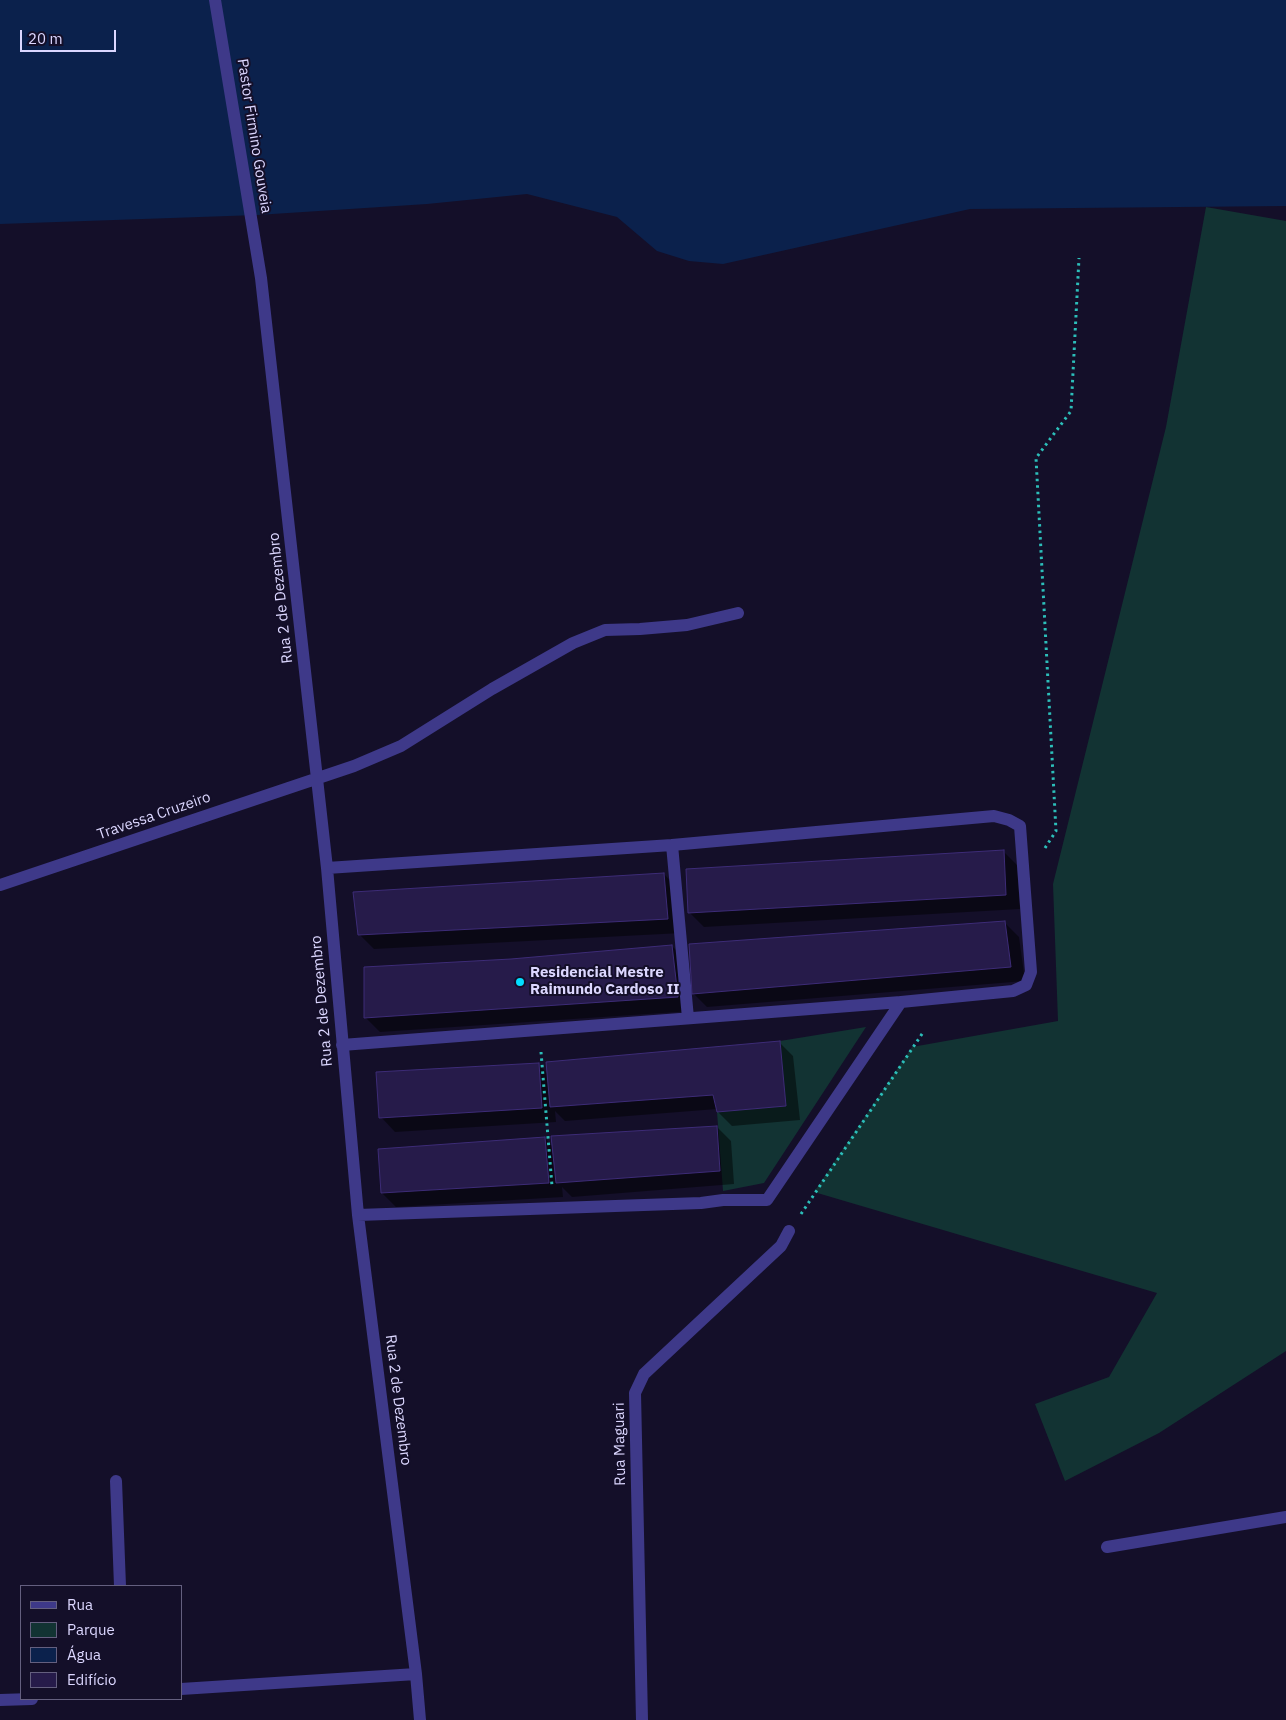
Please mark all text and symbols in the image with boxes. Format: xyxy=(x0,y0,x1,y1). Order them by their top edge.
scale bar xyxy=(22,20,119,52)
text: 20 m xyxy=(28,29,63,48)
street label: Pastor Firmino Gouveia xyxy=(233,57,275,215)
street label: Rua 2 de Dezembro xyxy=(265,532,297,664)
street label: Travessa Cruzeiro xyxy=(95,788,213,844)
street label: Rua 2 de Dezembro xyxy=(307,935,337,1067)
place label: Residencial Mestre Raimundo Cardoso II xyxy=(530,964,680,999)
marker: Residencial Mestre Raimundo Cardoso II xyxy=(514,976,526,988)
street label: Rua 2 de Dezembro xyxy=(381,1334,415,1466)
street label: Rua Maguari xyxy=(610,1402,630,1486)
legend xyxy=(20,1585,182,1700)
text: Rua xyxy=(67,1595,93,1614)
text: Parque xyxy=(67,1620,115,1639)
text: Água xyxy=(67,1645,101,1664)
text: Edifício xyxy=(67,1670,116,1689)

